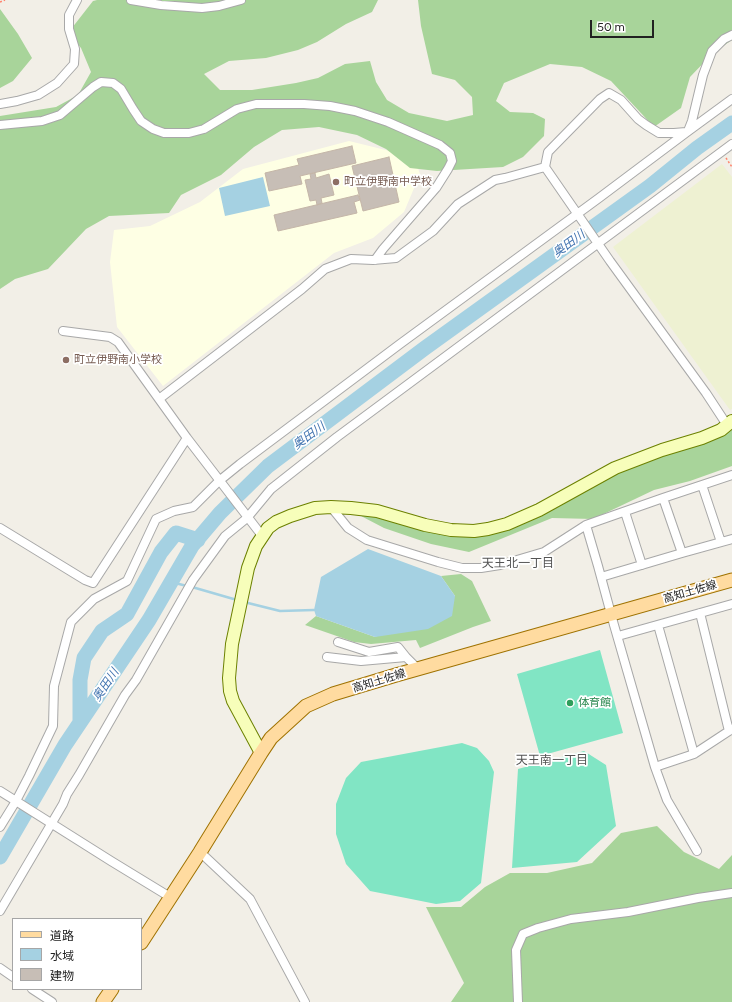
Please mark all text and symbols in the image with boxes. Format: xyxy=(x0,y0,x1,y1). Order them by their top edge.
scale bar xyxy=(592,12,656,38)
text: 50 m xyxy=(597,20,625,34)
place label: 町立伊野南中学校 xyxy=(344,175,432,189)
marker: 町立伊野南中学校 xyxy=(331,177,341,187)
water label: 奥田川 xyxy=(550,228,588,260)
place label: 町立伊野南小学校 xyxy=(74,353,162,367)
marker: 町立伊野南小学校 xyxy=(61,355,71,365)
water label: 奥田川 xyxy=(290,420,328,452)
district label: 天王北一丁目 xyxy=(482,556,554,570)
street label: 高知土佐線 xyxy=(662,578,718,606)
water label: 奥田川 xyxy=(90,666,122,704)
street label: 高知土佐線 xyxy=(351,667,407,695)
place label: 体育館 xyxy=(578,696,611,710)
marker: 体育館 xyxy=(565,698,575,708)
district label: 天王南一丁目 xyxy=(516,753,588,767)
legend xyxy=(12,918,142,990)
text: 道路 xyxy=(50,929,74,943)
text: 水域 xyxy=(50,949,74,963)
text: 建物 xyxy=(50,969,74,983)

